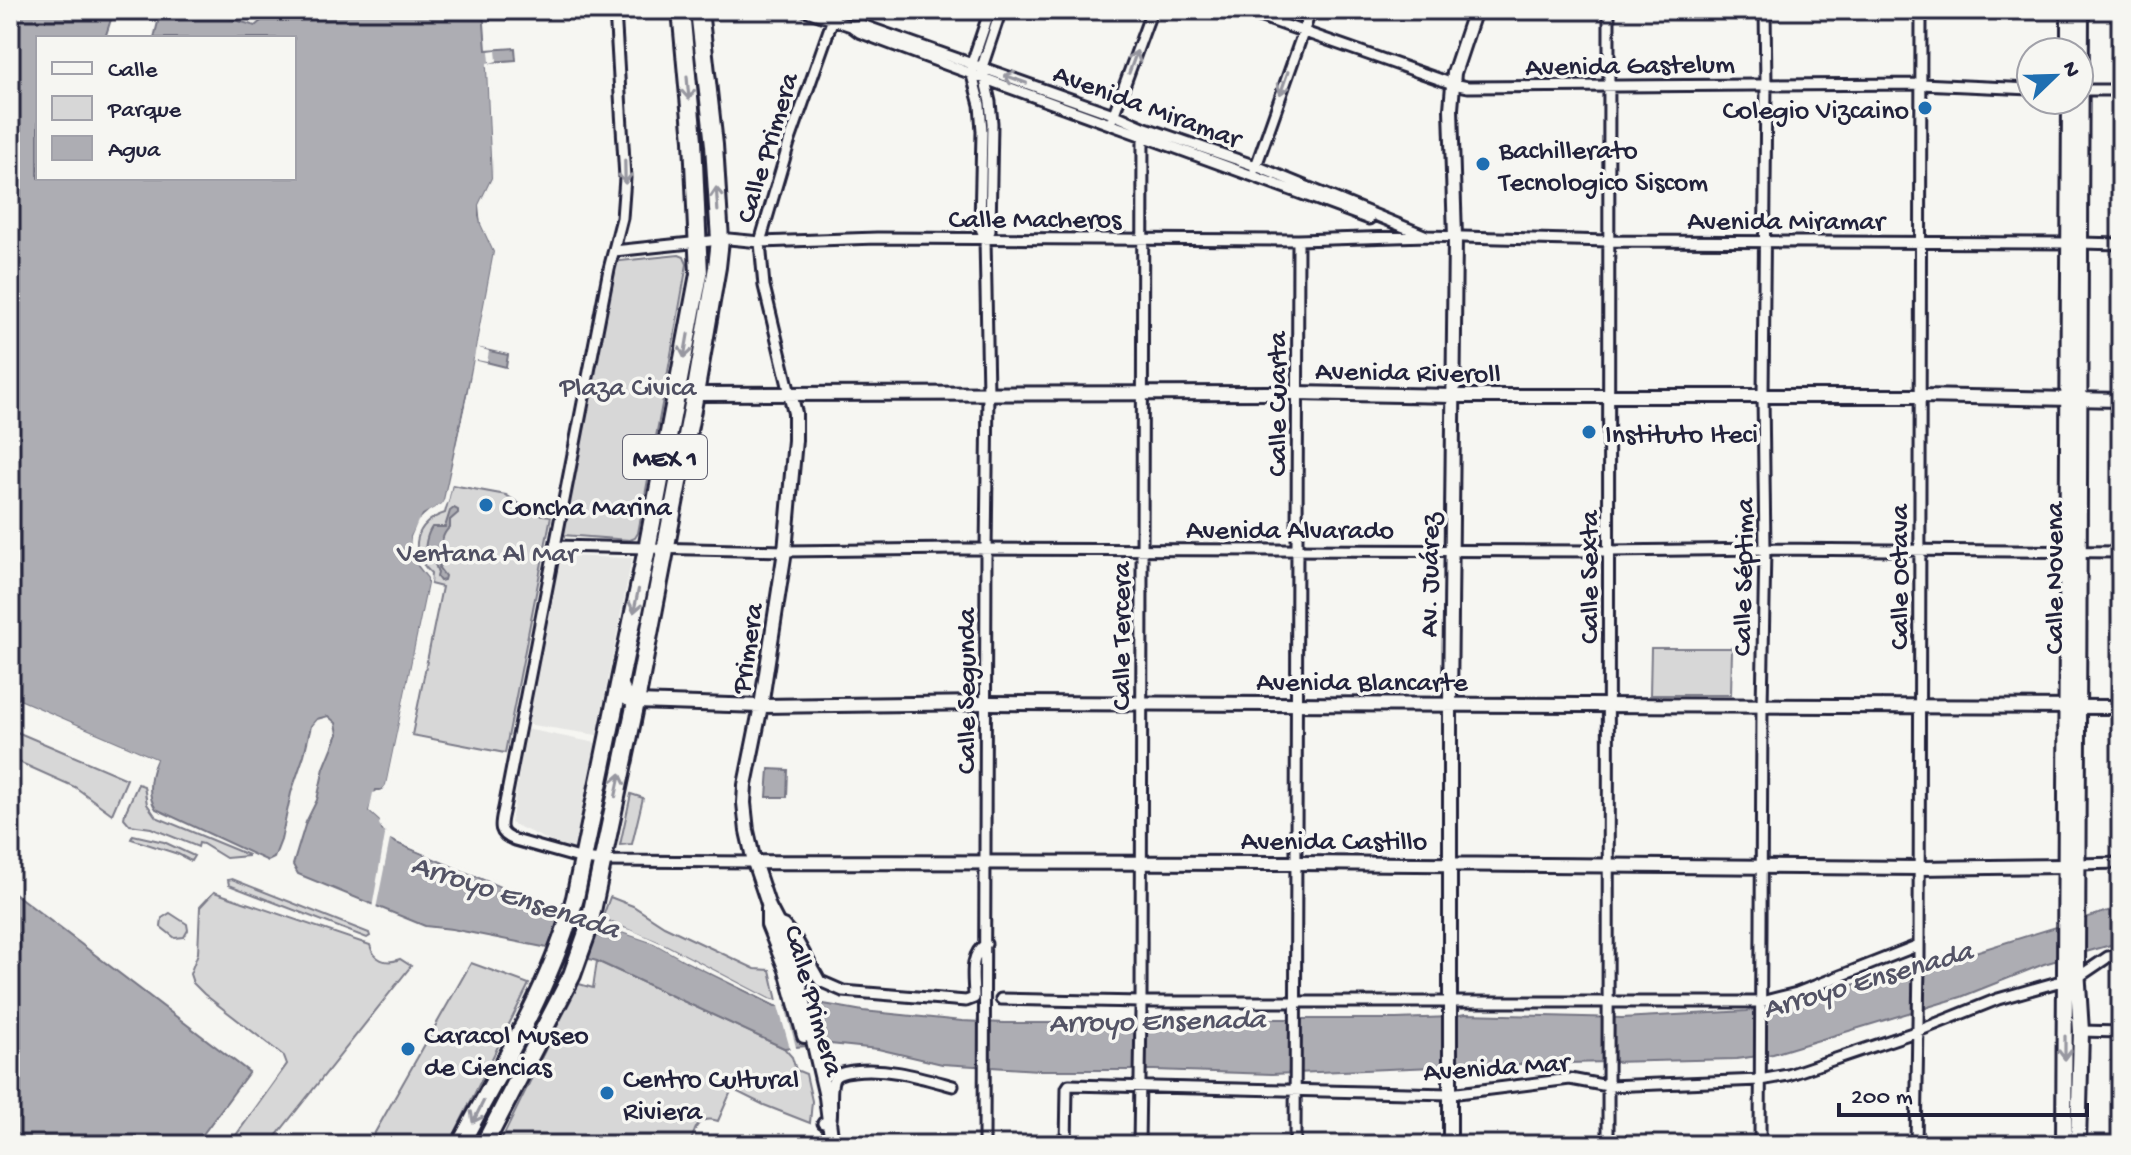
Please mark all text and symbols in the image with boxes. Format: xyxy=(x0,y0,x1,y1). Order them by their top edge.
legend xyxy=(36,36,296,180)
north arrow xyxy=(2015,36,2095,116)
street label: Avenida Gastelum xyxy=(1525,49,1735,86)
one-way arrow xyxy=(1127,50,1141,75)
text: Calle xyxy=(108,57,158,86)
text: N xyxy=(2055,58,2085,81)
street label: Avenida Miramar xyxy=(1048,59,1247,158)
street label: Calle Primera xyxy=(731,68,808,227)
one-way arrow xyxy=(1276,70,1291,95)
one-way arrow xyxy=(1003,71,1027,85)
one-way arrow xyxy=(681,74,696,101)
place label: Colegio Vizcaino xyxy=(1723,96,1909,129)
text: Parque xyxy=(107,97,182,126)
marker: Colegio Vizcaino xyxy=(1916,99,1934,117)
place label: Bachillerato Tecnologico Siscom xyxy=(1497,136,1708,201)
text: Agua xyxy=(108,137,161,166)
marker: Bachillerato Tecnologico Siscom xyxy=(1474,155,1492,173)
one-way arrow xyxy=(617,158,632,185)
one-way arrow xyxy=(710,186,725,213)
street label: Calle Macheros xyxy=(949,205,1122,238)
street label: Avenida Miramar xyxy=(1687,207,1887,240)
street label: Calle Cuarta xyxy=(1263,330,1296,476)
one-way arrow xyxy=(678,333,693,358)
street label: Avenida Riveroll xyxy=(1315,356,1501,393)
park label: Plaza Civica xyxy=(559,373,698,406)
place label: Instituto Iteci xyxy=(1605,420,1758,453)
marker: Instituto Iteci xyxy=(1580,423,1598,441)
road number: MEX 1 xyxy=(623,435,707,479)
place label: Concha Marina xyxy=(502,493,673,526)
marker: Concha Marina xyxy=(477,496,495,514)
street label: Calle Séptima xyxy=(1728,496,1763,656)
street label: Calle Novena xyxy=(2040,500,2073,654)
street label: Calle Octava xyxy=(1885,503,1918,650)
street label: Calle Sexta xyxy=(1575,509,1608,644)
street label: Av. Juárez xyxy=(1414,511,1449,638)
street label: Avenida Alvarado xyxy=(1186,516,1394,549)
park label: Ventana Al Mar xyxy=(396,539,579,572)
street label: Calle Tercera xyxy=(1107,560,1140,710)
one-way arrow xyxy=(628,588,643,614)
street label: Primera xyxy=(726,600,773,697)
street label: Calle Segunda xyxy=(952,607,985,774)
street label: Avenida Blancarte xyxy=(1256,668,1468,701)
one-way arrow xyxy=(611,773,626,798)
street label: Avenida Castillo xyxy=(1241,827,1427,860)
water label: Arroyo Ensenada xyxy=(406,849,625,950)
street label: Calle Primera xyxy=(774,922,849,1082)
water label: Arroyo Ensenada xyxy=(1759,935,1979,1029)
water label: Arroyo Ensenada xyxy=(1049,1004,1268,1043)
place label: Caracol Museo de Ciencias xyxy=(424,1021,589,1086)
one-way arrow xyxy=(2057,1034,2073,1061)
marker: Caracol Museo de Ciencias xyxy=(399,1040,417,1058)
street label: Avenida Mar xyxy=(1422,1048,1572,1091)
place label: Centro Cultural Riviera xyxy=(623,1065,799,1130)
scale bar xyxy=(1839,1067,2087,1117)
marker: Centro Cultural Riviera xyxy=(598,1084,616,1102)
text: 200 m xyxy=(1851,1084,1913,1113)
one-way arrow xyxy=(469,1099,485,1123)

